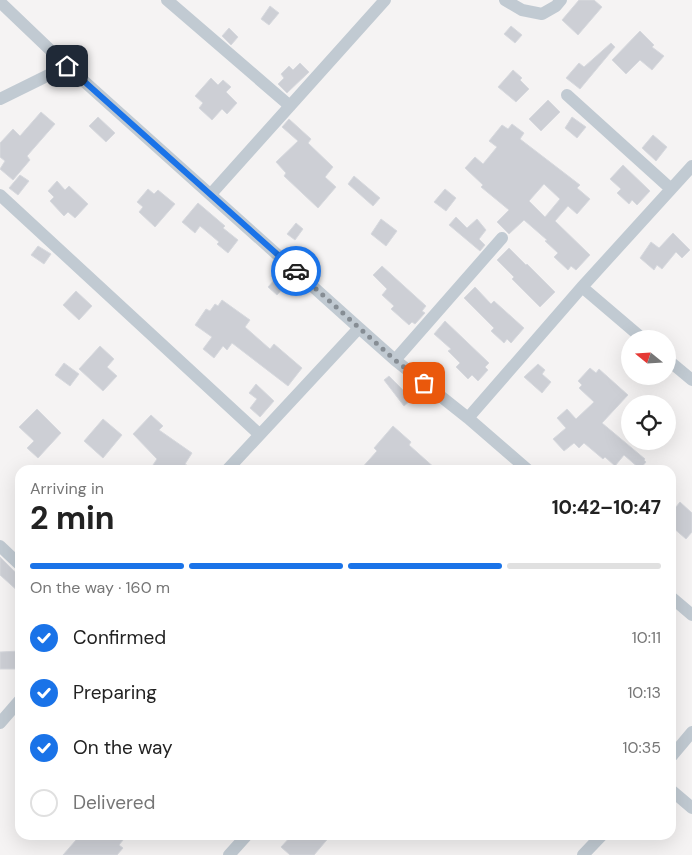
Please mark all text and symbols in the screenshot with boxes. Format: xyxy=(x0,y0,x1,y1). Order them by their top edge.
pin xyxy=(46,45,88,87)
icon: home xyxy=(53,52,81,80)
courier xyxy=(271,246,321,296)
icon: car xyxy=(282,257,310,285)
north arrow xyxy=(621,330,676,385)
map controls xyxy=(621,330,676,450)
pin xyxy=(403,362,445,404)
icon: bag xyxy=(410,369,438,397)
button: locate xyxy=(621,395,676,450)
text: Arriving in xyxy=(30,478,104,499)
text: 10:42–10:47 xyxy=(552,495,661,520)
text: 2 min xyxy=(30,497,115,539)
text: On the way · 160 m xyxy=(30,577,170,598)
icon: check xyxy=(30,624,58,652)
text: Confirmed xyxy=(73,625,166,650)
text: 10:11 xyxy=(632,627,661,648)
icon: check xyxy=(30,679,58,707)
text: Preparing xyxy=(73,680,157,705)
text: 10:13 xyxy=(627,682,661,703)
icon: check xyxy=(30,734,58,762)
text: On the way xyxy=(73,735,173,760)
text: 10:35 xyxy=(623,737,661,758)
text: Delivered xyxy=(73,790,155,815)

